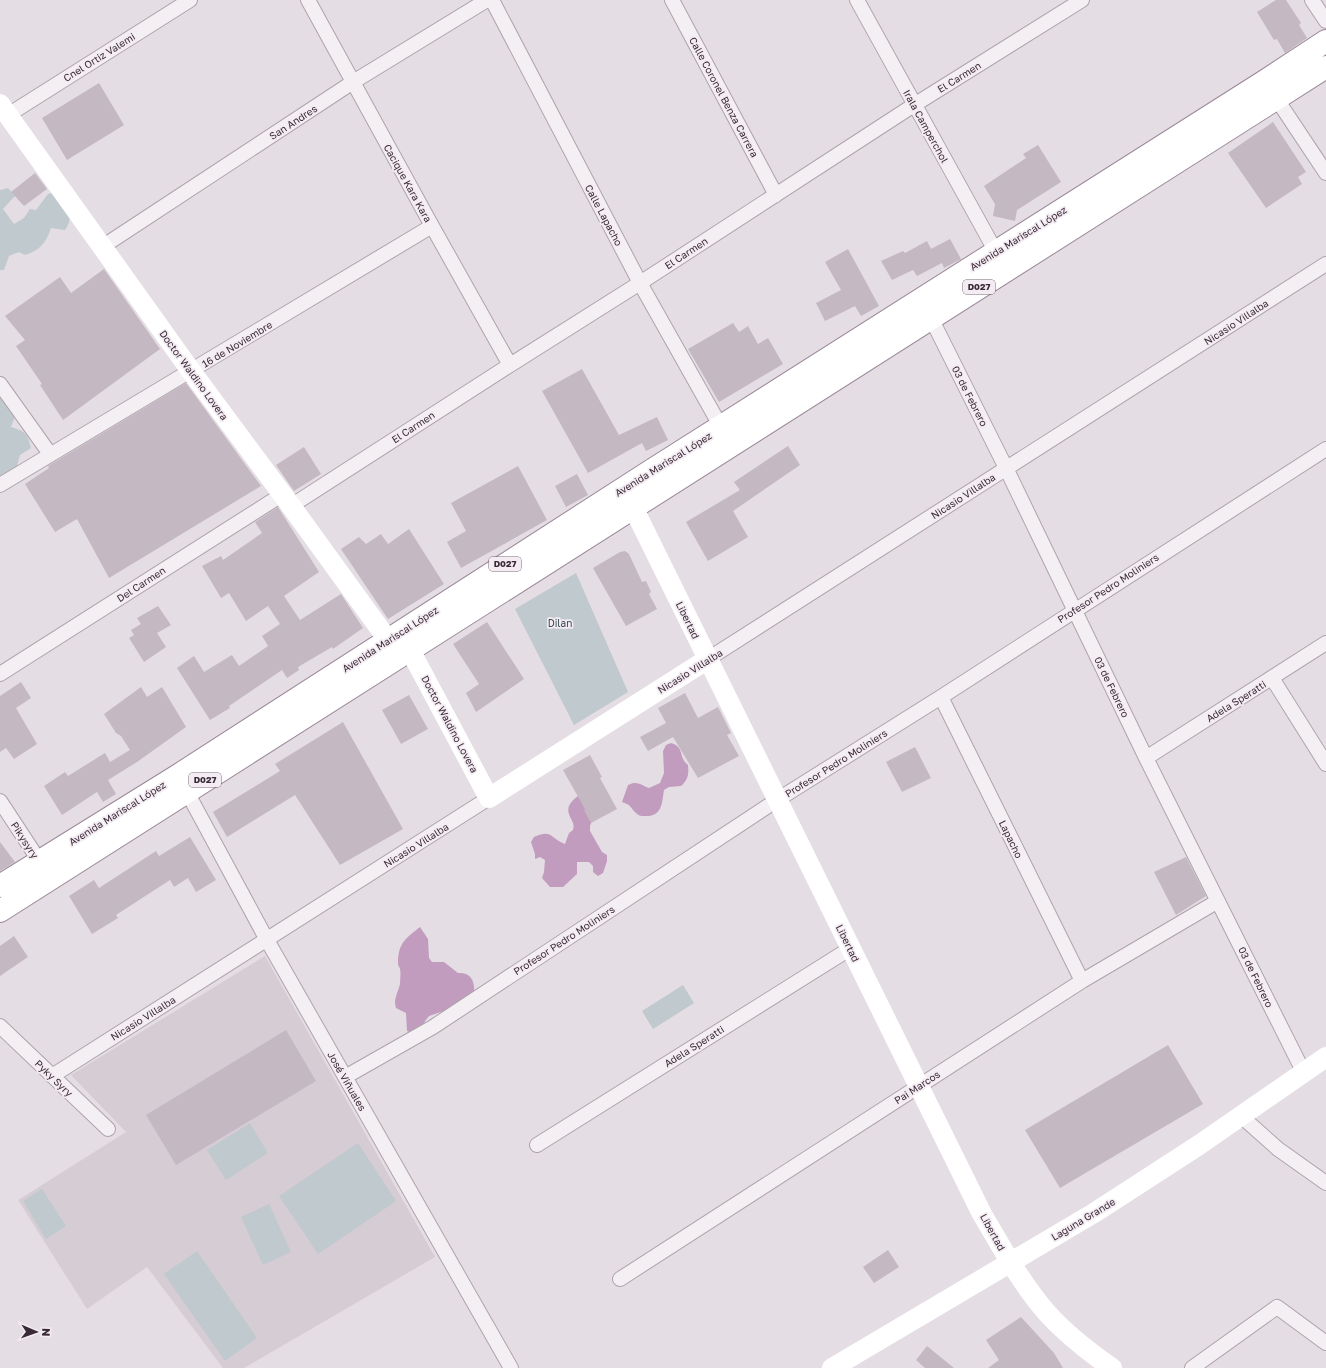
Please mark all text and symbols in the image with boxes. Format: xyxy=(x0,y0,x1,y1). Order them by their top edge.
street label: Cnel Ortiz Valemi xyxy=(61,30,137,84)
street label: Calle Coronel Benza Carrera xyxy=(687,35,761,159)
street label: El Carmen xyxy=(935,59,983,95)
street label: Irala Camperchol xyxy=(901,87,951,165)
street label: San Andres xyxy=(267,102,319,142)
street label: Cacique Kara Kara xyxy=(382,142,434,224)
street label: Calle Lapacho xyxy=(583,182,625,248)
street label: Avenida Mariscal López xyxy=(967,203,1069,273)
street label: El Carmen xyxy=(662,235,710,271)
road number: D027 xyxy=(963,280,995,294)
street label: Nicasio Villalba xyxy=(1202,297,1270,347)
street label: 16 de Noviembre xyxy=(200,318,275,370)
street label: Doctor Waldino Lovera xyxy=(157,328,231,422)
street label: 03 de Febrero xyxy=(950,364,990,428)
street label: El Carmen xyxy=(389,409,437,445)
street label: Avenida Mariscal López xyxy=(612,429,714,499)
street label: Nicasio Villalba xyxy=(929,471,997,521)
street label: Profesor Pedro Moliniers xyxy=(1055,551,1161,625)
road number: D027 xyxy=(489,557,521,571)
street label: Del Carmen xyxy=(114,564,168,604)
street label: Libertad xyxy=(674,599,702,641)
street label: Avenida Mariscal López xyxy=(340,603,440,675)
park label: Dilan xyxy=(548,617,572,629)
street label: Nicasio Villalba xyxy=(655,646,725,696)
street label: 03 de Febrero xyxy=(1092,655,1132,719)
street label: Doctor Waldino Lovera xyxy=(419,673,481,775)
street label: Adela Speratti xyxy=(1204,678,1268,724)
street label: Profesor Pedro Moliniers xyxy=(783,727,889,799)
road number: D027 xyxy=(189,773,221,787)
street label: Avenida Mariscal López xyxy=(66,778,168,848)
street label: Lapacho xyxy=(997,818,1025,860)
street label: Pikysyry xyxy=(9,819,41,861)
street label: Nicasio Villalba xyxy=(381,820,451,870)
street label: Profesor Pedro Moliniers xyxy=(511,903,617,977)
street label: Libertad xyxy=(834,922,862,964)
street label: 03 de Febrero xyxy=(1236,945,1276,1009)
street label: Nicasio Villalba xyxy=(108,993,178,1043)
street label: Adela Speratti xyxy=(662,1023,726,1069)
street label: José Viñuales xyxy=(325,1049,369,1113)
street label: Pyky Syry xyxy=(33,1057,76,1099)
street label: Pai Marcos xyxy=(892,1068,942,1106)
street label: Laguna Grande xyxy=(1049,1195,1117,1243)
street label: Libertad xyxy=(978,1211,1008,1253)
north arrow xyxy=(16,1312,56,1352)
text: N xyxy=(40,1328,53,1337)

